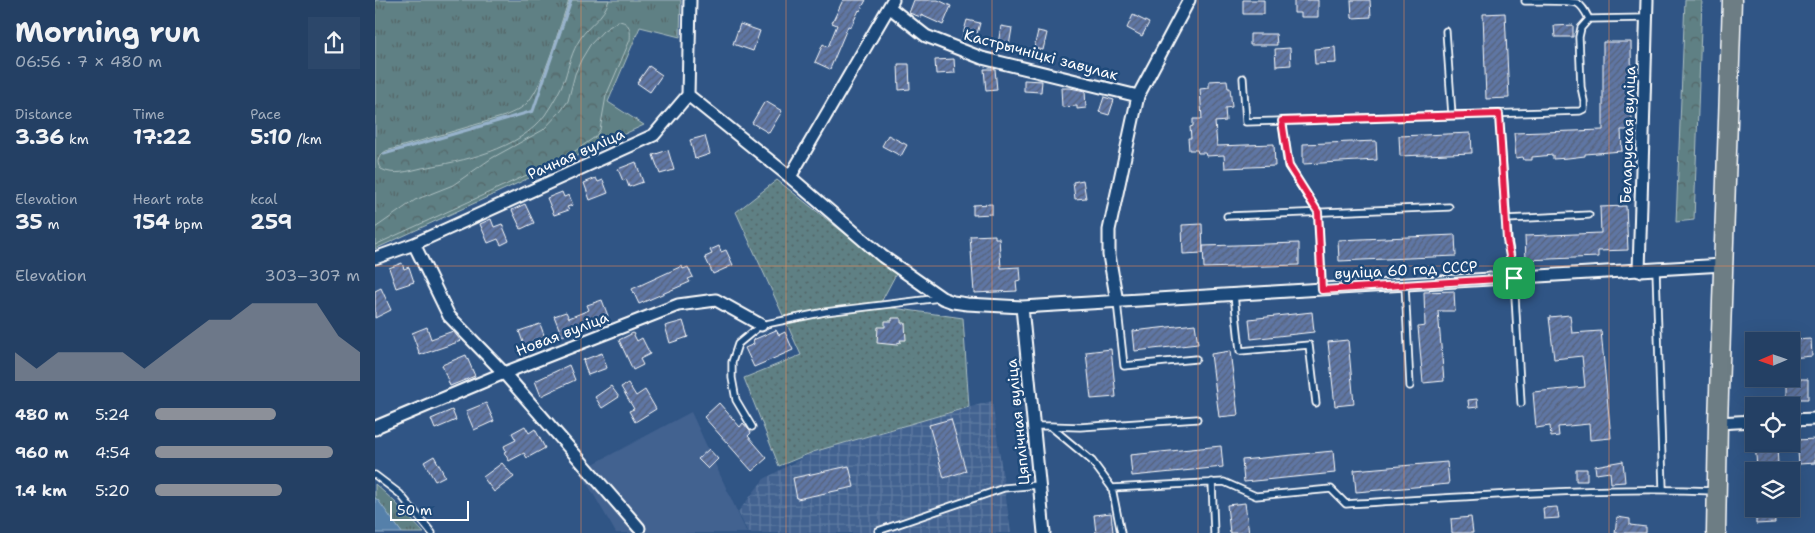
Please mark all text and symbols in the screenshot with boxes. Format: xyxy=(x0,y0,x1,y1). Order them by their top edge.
text: Morning run xyxy=(15,13,200,51)
button: share xyxy=(308,17,360,69)
street label: Кастрычніцкі завулак xyxy=(962,25,1120,85)
text: 06:56 · 7 × 480 m xyxy=(15,51,162,72)
street label: Беларуская вуліца xyxy=(1616,65,1640,204)
text: Distance xyxy=(15,105,72,123)
text: Time xyxy=(133,105,165,123)
text: Pace xyxy=(250,105,281,123)
text: 3.36 xyxy=(15,123,64,151)
text: 17:22 xyxy=(133,123,191,151)
text: 5:10 xyxy=(250,123,292,151)
street label: Рачная вуліца xyxy=(524,123,628,184)
text: km xyxy=(64,130,89,148)
text: /km xyxy=(292,130,322,148)
text: Elevation xyxy=(15,190,78,208)
text: Heart rate xyxy=(133,190,204,208)
text: kcal xyxy=(250,190,278,208)
text: 35 xyxy=(15,208,43,236)
text: 154 xyxy=(133,208,170,236)
text: 259 xyxy=(250,208,292,236)
text: m xyxy=(43,215,60,233)
text: bpm xyxy=(170,215,203,233)
street label: вуліца 60 год СССР xyxy=(1334,256,1478,284)
pin xyxy=(1493,257,1535,299)
icon: arrive xyxy=(1500,264,1528,292)
text: Elevation xyxy=(15,265,87,286)
text: 303–307 m xyxy=(265,265,360,286)
street label: Новая вуліца xyxy=(513,307,612,361)
north arrow xyxy=(1745,332,1800,388)
map controls xyxy=(1745,332,1800,517)
street label: Цяплічная вуліца xyxy=(1001,357,1035,486)
button: locate xyxy=(1745,397,1800,452)
text: 480 m xyxy=(15,404,69,425)
text: 5:24 xyxy=(95,404,129,425)
text: 960 m xyxy=(15,442,68,463)
text: 4:54 xyxy=(95,442,130,463)
button: layers xyxy=(1745,462,1800,517)
text: 1.4 km xyxy=(15,480,67,501)
text: 5:20 xyxy=(95,480,130,501)
scale bar xyxy=(390,498,469,521)
text: 50 m xyxy=(397,501,432,519)

